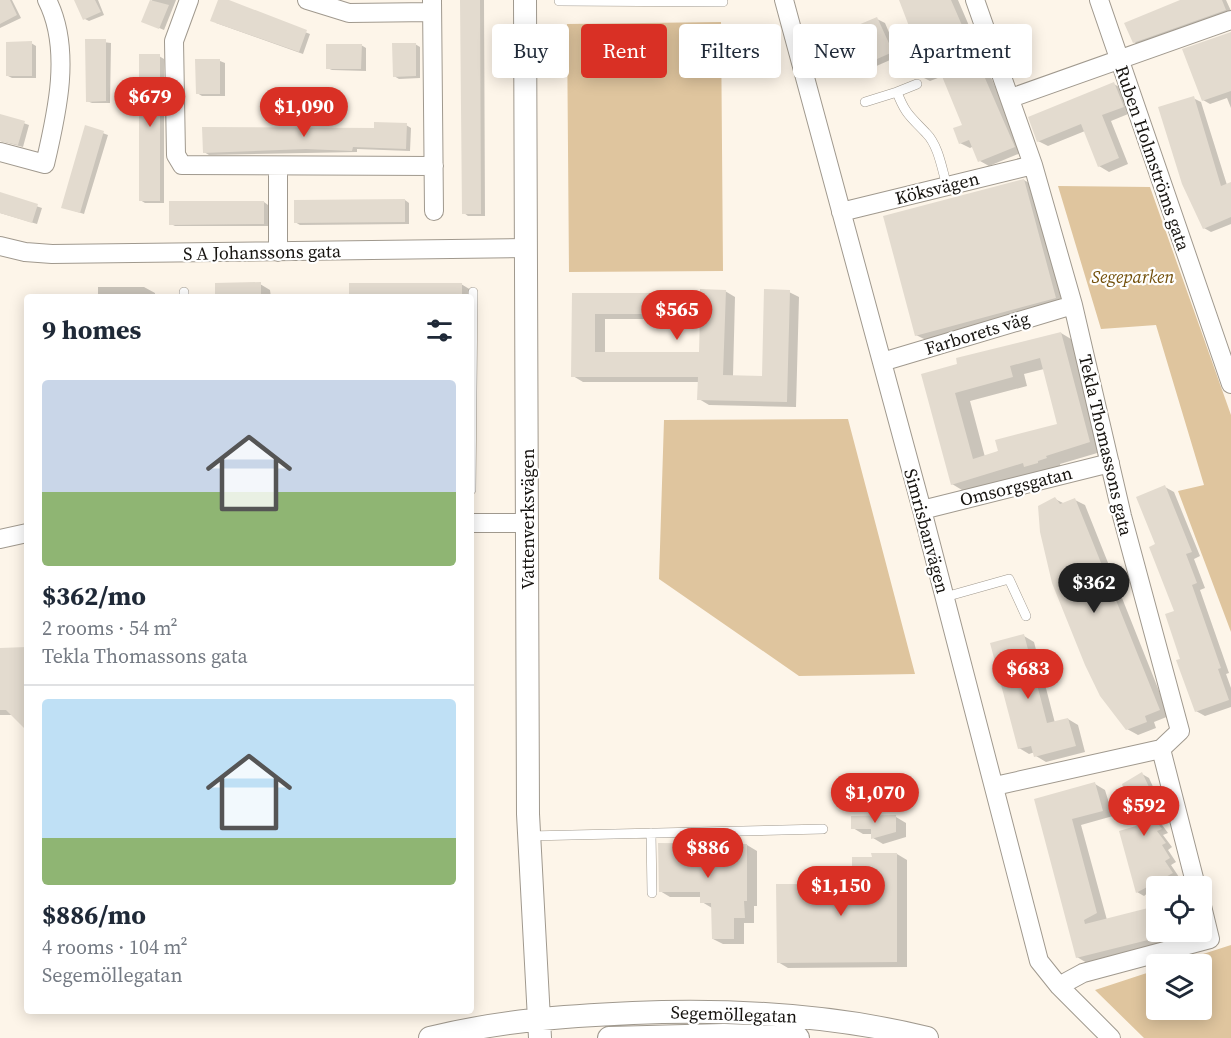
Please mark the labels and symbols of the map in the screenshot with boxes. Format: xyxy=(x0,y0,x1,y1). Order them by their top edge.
street label: Ruben Holmströms gata xyxy=(1110,62,1197,255)
pin: $679 xyxy=(114,77,186,128)
pin: $1,090 xyxy=(255,87,353,138)
street label: Köksvägen xyxy=(892,165,982,211)
street label: S A Johanssons gata xyxy=(183,238,342,266)
park label: Segeparken xyxy=(1092,264,1174,289)
pin: $565 xyxy=(641,290,713,341)
street label: Farborets väg xyxy=(922,305,1032,361)
street label: Tekla Thomassons gata xyxy=(1073,352,1139,539)
street label: Vattenverksvägen xyxy=(515,448,540,590)
street label: Omsorgsgatan xyxy=(957,460,1075,512)
street label: Simrisbanvägen xyxy=(898,466,956,596)
pin: $362 xyxy=(1058,563,1130,614)
pin: $683 xyxy=(992,649,1064,700)
pin: $1,070 xyxy=(826,773,924,824)
pin: $592 xyxy=(1108,786,1180,837)
pin: $886 xyxy=(672,828,744,879)
pin: $1,150 xyxy=(792,866,890,917)
street label: Segemöllegatan xyxy=(670,999,798,1029)

